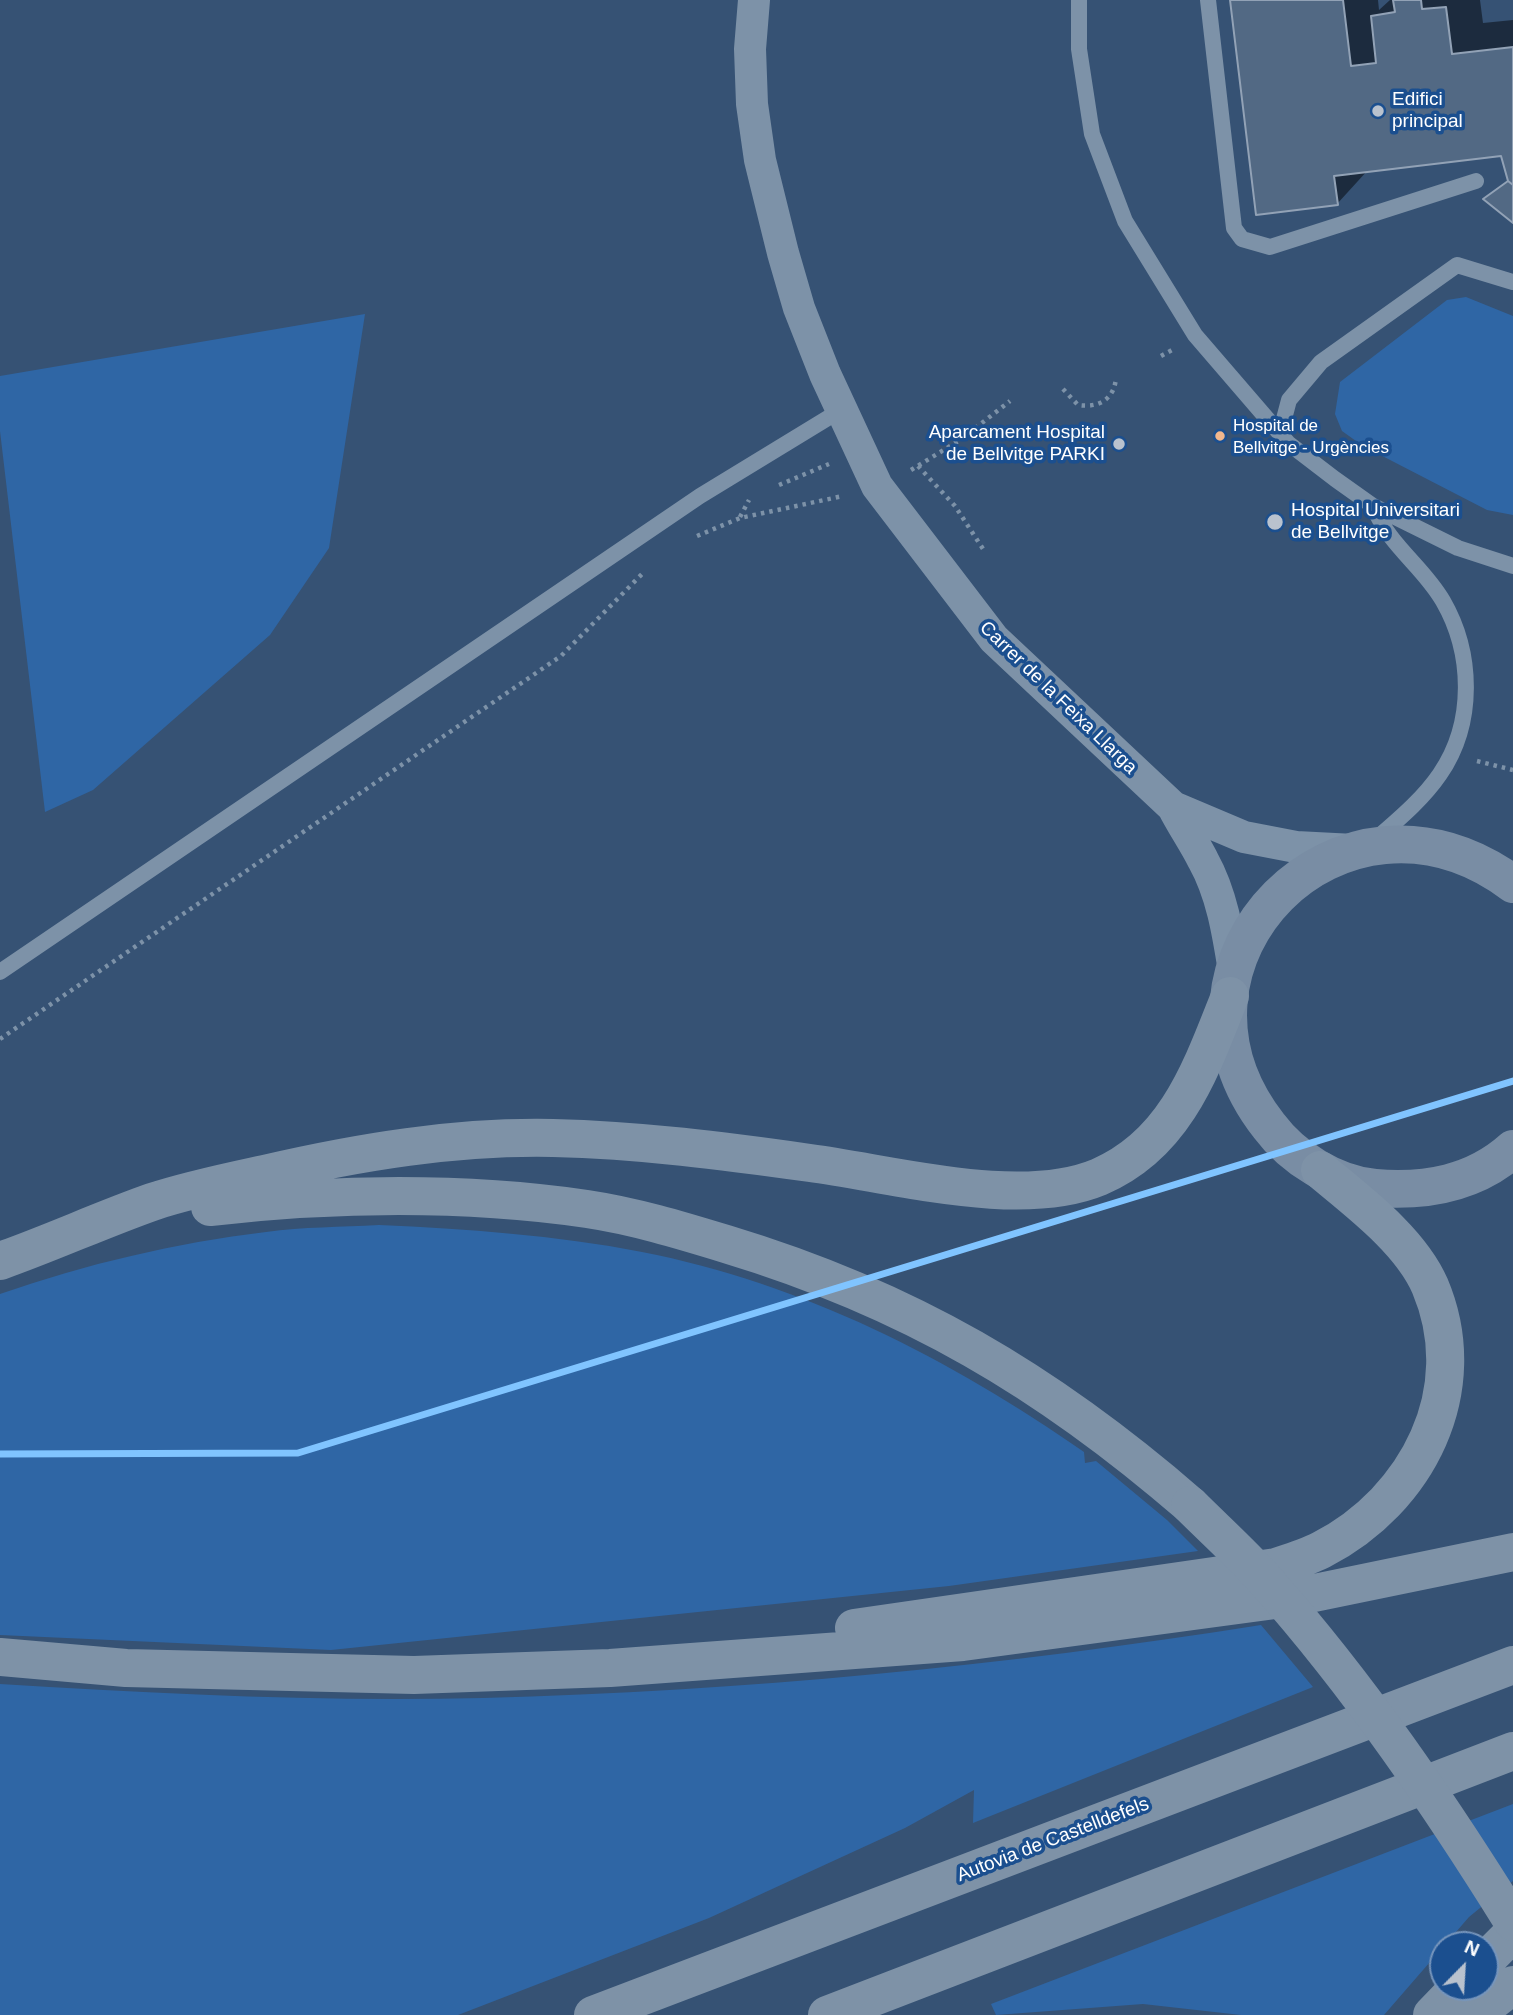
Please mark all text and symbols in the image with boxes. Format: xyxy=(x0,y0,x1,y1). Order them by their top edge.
place label: Edifici principal xyxy=(1392,89,1463,133)
marker: Edifici principal xyxy=(1370,103,1386,119)
place label: Hospital de Bellvitge - Urgències xyxy=(1233,416,1389,456)
place label: Aparcament Hospital de Bellvitge PARKI xyxy=(929,422,1105,466)
marker: Hospital de Bellvitge - Urgències xyxy=(1213,429,1227,443)
marker: Aparcament Hospital de Bellvitge PARKI xyxy=(1111,436,1127,452)
place label: Hospital Universitari de Bellvitge xyxy=(1291,500,1460,544)
marker: Hospital Universitari de Bellvitge xyxy=(1265,512,1285,532)
street label: Carrer de la Feixa Llarga xyxy=(974,617,1142,779)
street label: Autovia de Castelldefels xyxy=(954,1793,1152,1887)
north arrow xyxy=(1429,1931,1499,2001)
text: N xyxy=(1461,1936,1482,1961)

